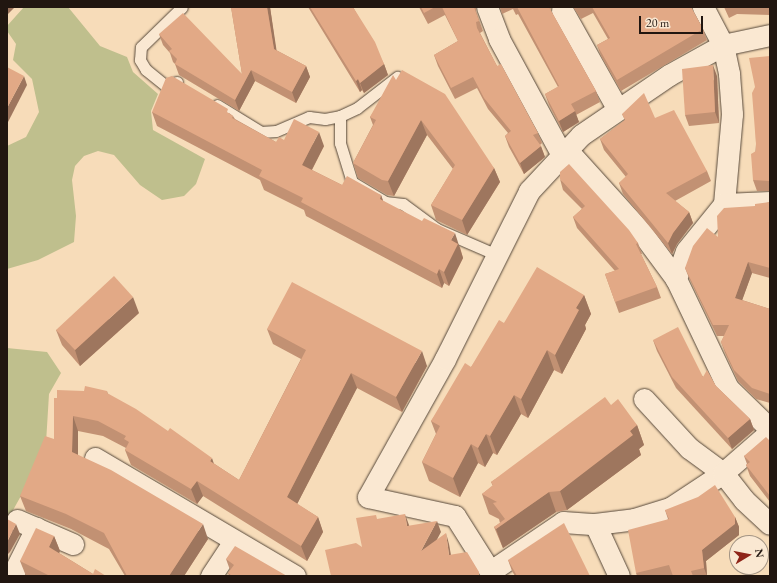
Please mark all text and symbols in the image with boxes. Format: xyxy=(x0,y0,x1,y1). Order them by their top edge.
scale bar xyxy=(641,8,705,34)
text: 20 m xyxy=(646,15,669,31)
north arrow xyxy=(729,535,769,575)
text: N xyxy=(752,547,767,559)

